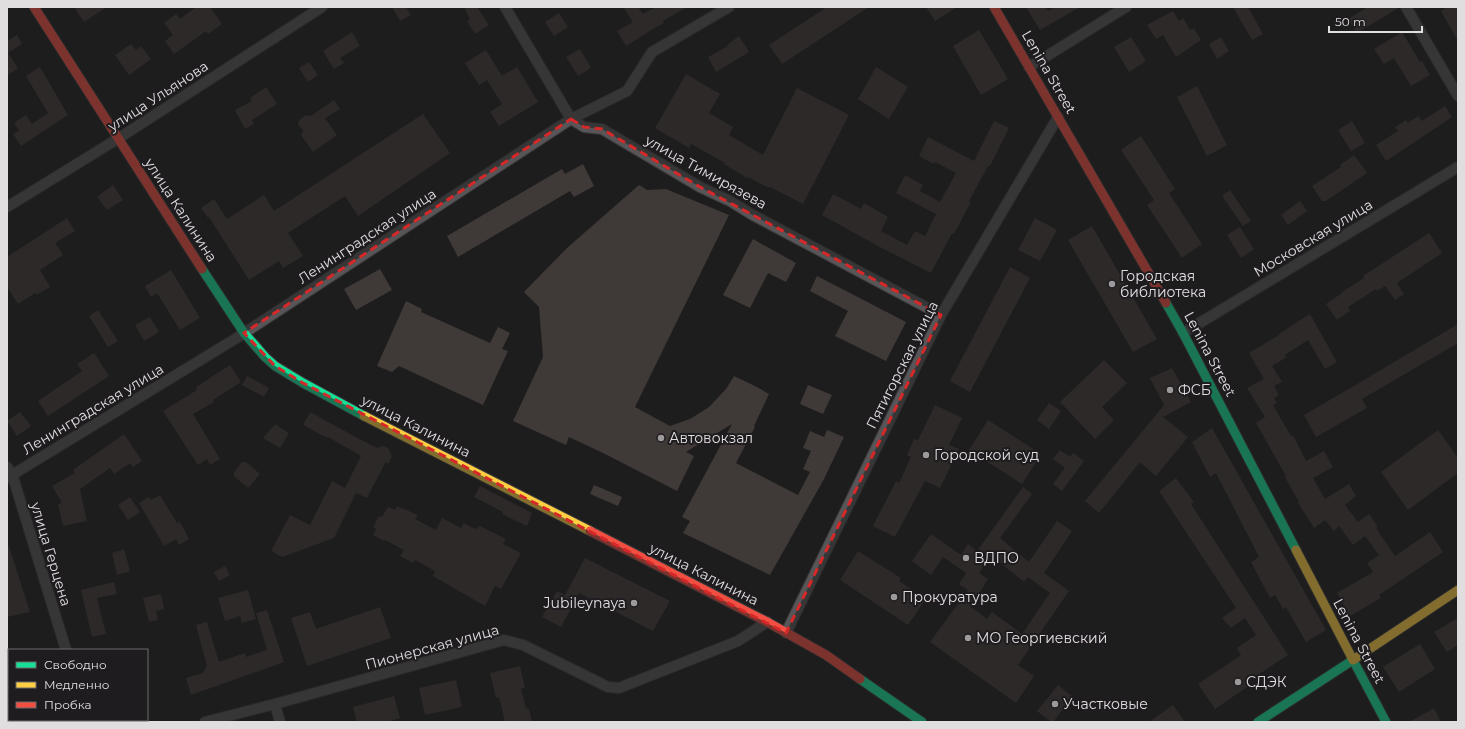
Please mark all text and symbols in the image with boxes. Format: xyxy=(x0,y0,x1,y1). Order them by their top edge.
scale bar xyxy=(1329,8,1422,34)
text: 50 m xyxy=(1335,14,1366,29)
street label: Lenina Street xyxy=(1018,27,1080,117)
street label: улица Ульянова xyxy=(104,57,212,136)
street label: улица Тимирязева xyxy=(641,131,770,213)
street label: улица Калинина xyxy=(140,154,221,265)
street label: Ленинградская улица xyxy=(294,184,440,288)
street label: Московская улица xyxy=(1250,195,1376,281)
place label: Городская библиотека xyxy=(1120,267,1206,301)
marker: Городская библиотека xyxy=(1107,279,1117,289)
street label: Пятигорская улица xyxy=(862,298,942,432)
street label: Lenina Street xyxy=(1180,308,1240,400)
street label: Ленинградская улица xyxy=(19,360,167,458)
place label: ФСБ xyxy=(1178,381,1211,399)
marker: ФСБ xyxy=(1165,385,1175,395)
street label: улица Калинина xyxy=(357,390,474,461)
place label: Автовокзал xyxy=(669,429,753,447)
marker: Автовокзал xyxy=(656,433,666,443)
place label: Городской суд xyxy=(934,446,1039,464)
marker: Городской суд xyxy=(921,450,931,460)
street label: улица Герцена xyxy=(26,499,75,608)
street label: улица Калинина xyxy=(645,538,762,609)
place label: ВДПО xyxy=(974,549,1019,567)
marker: ВДПО xyxy=(961,553,971,563)
place label: Прокуратура xyxy=(902,588,998,606)
marker: Прокуратура xyxy=(889,592,899,602)
place label: Jubileynaya xyxy=(543,594,626,612)
street label: Lenina Street xyxy=(1329,595,1389,687)
marker: Jubileynaya xyxy=(629,598,639,608)
street label: Пионерская улица xyxy=(363,620,501,674)
place label: МО Георгиевский xyxy=(976,629,1107,647)
marker: МО Георгиевский xyxy=(963,633,973,643)
legend xyxy=(8,649,148,721)
text: Свободно xyxy=(44,657,107,672)
place label: СДЭК xyxy=(1246,673,1287,691)
text: Медленно xyxy=(44,677,110,692)
marker: СДЭК xyxy=(1233,677,1243,687)
place label: Участковые xyxy=(1063,695,1148,713)
text: Пробка xyxy=(44,697,92,712)
marker: Участковые xyxy=(1050,699,1060,709)

